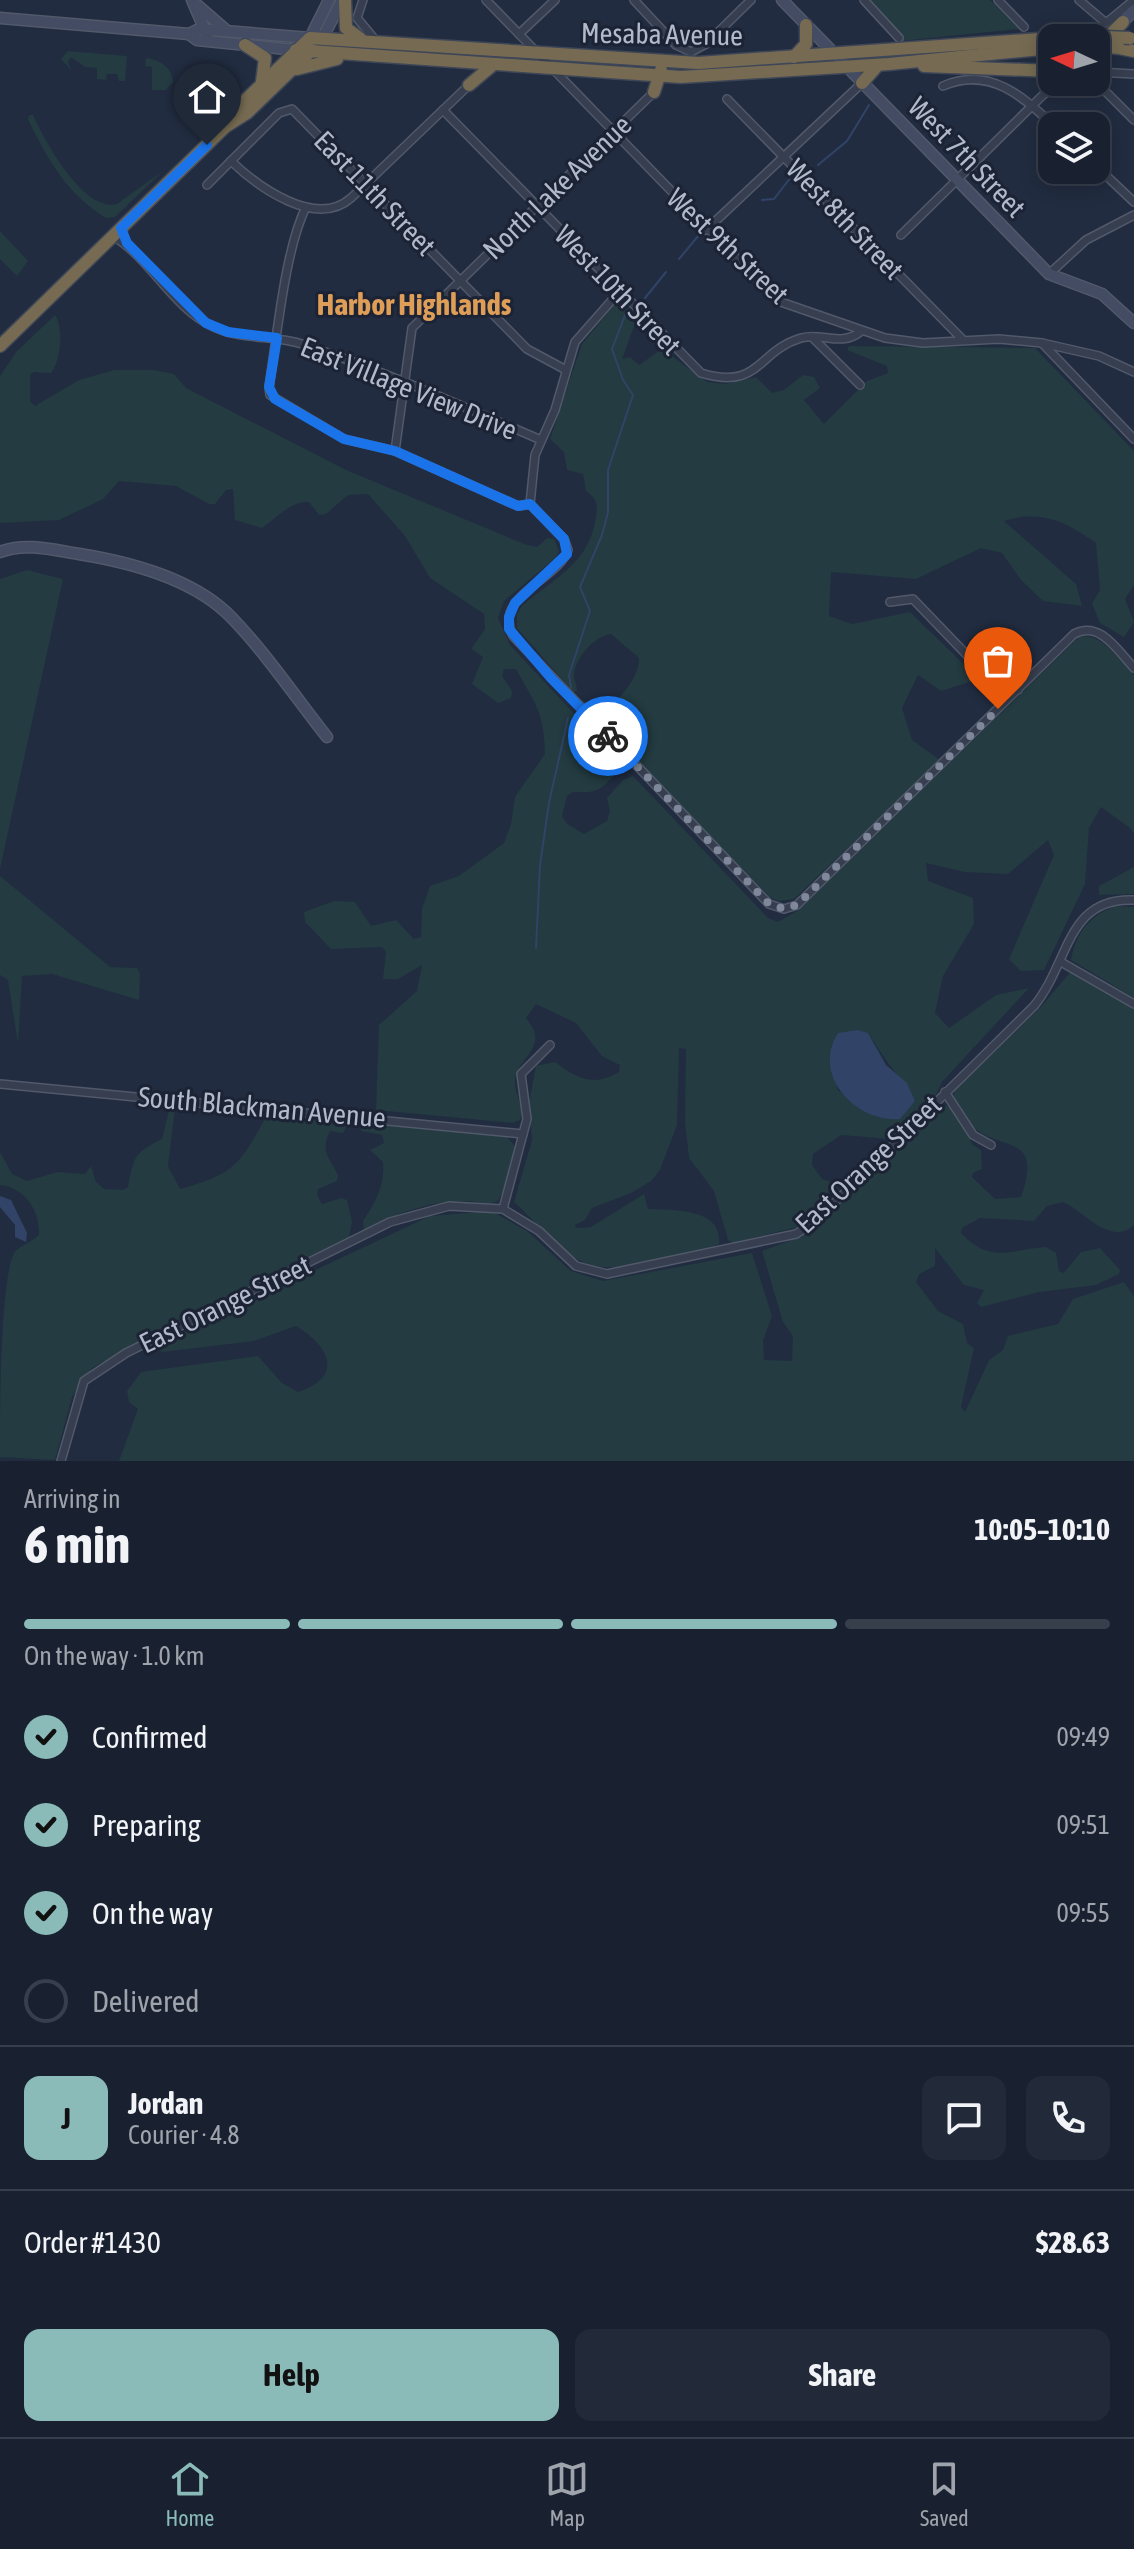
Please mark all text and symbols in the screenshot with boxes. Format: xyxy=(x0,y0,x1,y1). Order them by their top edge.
street label: Mesaba Avenue xyxy=(581,17,743,51)
north arrow xyxy=(1038,24,1110,96)
map controls xyxy=(1038,24,1110,184)
pin xyxy=(173,63,241,145)
icon: home xyxy=(185,75,229,119)
street label: West 7th Street xyxy=(902,90,1032,224)
street label: North Lake Avenue xyxy=(477,109,637,265)
button: layers xyxy=(1038,112,1110,184)
street label: East 11th Street xyxy=(308,124,442,262)
street label: West 8th Street xyxy=(780,152,910,286)
street label: West 9th Street xyxy=(661,182,795,310)
street label: West 10th Street xyxy=(548,219,688,361)
district label: Harbor Highlands xyxy=(317,287,512,321)
street label: East Village View Drive xyxy=(296,330,522,446)
pin xyxy=(964,627,1032,709)
icon: bag xyxy=(976,639,1020,683)
courier xyxy=(568,696,648,776)
icon: bike xyxy=(586,714,630,758)
street label: South Blackman Avenue xyxy=(137,1080,387,1134)
street label: East Orange Street xyxy=(789,1089,947,1239)
street label: East Orange Street xyxy=(134,1249,316,1359)
text: Arriving in xyxy=(24,1484,121,1514)
text: 10:05–10:10 xyxy=(974,1512,1110,1546)
text: 6 min xyxy=(24,1514,130,1574)
text: On the way · 1.0 km xyxy=(24,1641,204,1671)
icon: check xyxy=(24,1715,68,1759)
text: Confirmed xyxy=(92,1720,207,1754)
text: 09:49 xyxy=(1056,1722,1110,1752)
icon: check xyxy=(24,1803,68,1847)
text: Preparing xyxy=(92,1808,201,1842)
text: 09:51 xyxy=(1056,1810,1110,1840)
icon: check xyxy=(24,1891,68,1935)
text: On the way xyxy=(92,1896,213,1930)
text: 09:55 xyxy=(1056,1898,1110,1928)
text: Delivered xyxy=(92,1984,200,2018)
button: chat xyxy=(922,2076,1006,2160)
button: phone xyxy=(1026,2076,1110,2160)
text: Jordan xyxy=(128,2086,203,2120)
text: J xyxy=(61,2101,71,2135)
text: Courier · 4.8 xyxy=(128,2120,239,2150)
text: Order #1430 xyxy=(24,2225,161,2259)
text: $28.63 xyxy=(1036,2225,1110,2259)
button: Help xyxy=(24,2329,559,2421)
button: Share xyxy=(575,2329,1110,2421)
tab: Home xyxy=(165,2457,214,2531)
tab: Map xyxy=(545,2457,589,2531)
tab: Saved xyxy=(920,2457,969,2531)

